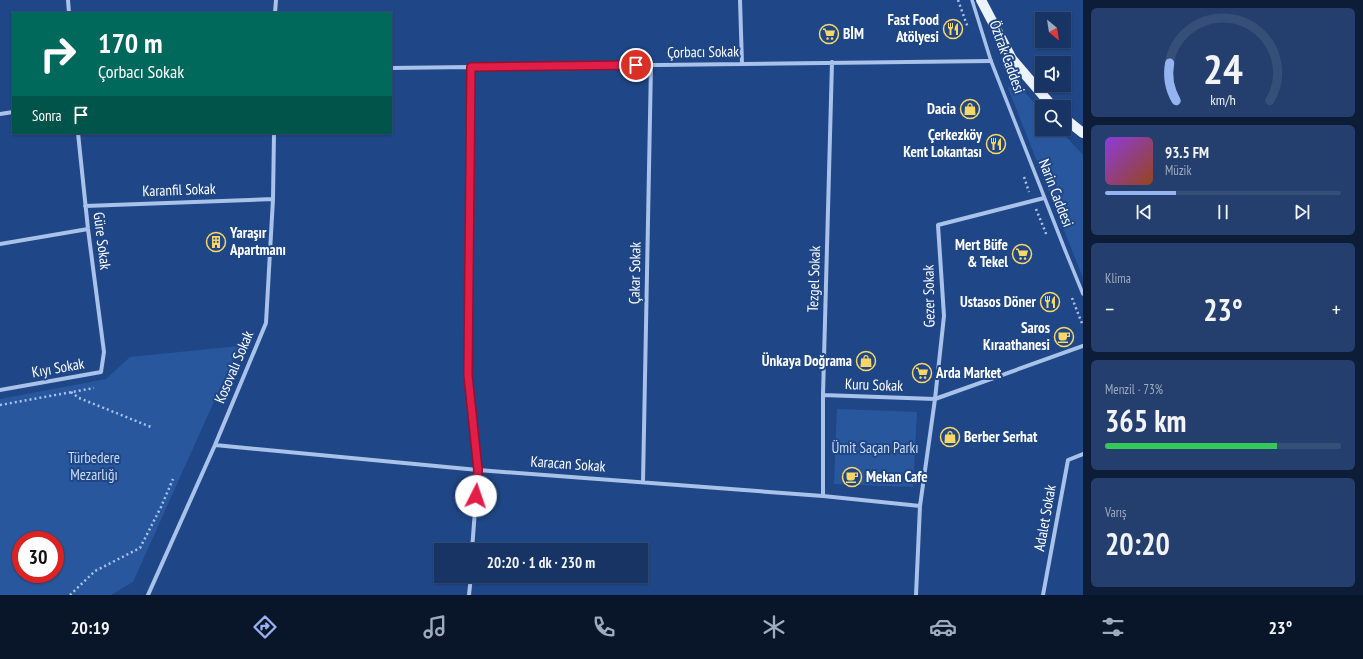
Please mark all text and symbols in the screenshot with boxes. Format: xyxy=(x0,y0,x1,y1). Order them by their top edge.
place label: Fast Food Atölyesi xyxy=(888,10,939,46)
north arrow xyxy=(1035,12,1071,48)
map controls xyxy=(1035,12,1071,136)
restaurant icon: Fast Food Atölyesi xyxy=(942,18,964,40)
street label: Öztrak Caddesi xyxy=(985,18,1029,96)
supermarket icon: BİM xyxy=(818,23,840,45)
text: 170 m xyxy=(98,24,162,61)
place label: BİM xyxy=(843,24,864,43)
icon: right xyxy=(32,28,84,80)
street label: Çorbacı Sokak xyxy=(667,41,739,62)
text: 24 xyxy=(1203,42,1243,95)
pin xyxy=(619,48,653,82)
icon: arrive xyxy=(625,54,647,76)
button: sound xyxy=(1035,56,1071,92)
text: Çorbacı Sokak xyxy=(98,60,184,83)
text: km/h xyxy=(1210,89,1236,108)
shop icon: Dacia xyxy=(959,98,981,120)
place label: Dacia xyxy=(927,99,956,118)
button: search xyxy=(1035,100,1071,136)
icon: arrive xyxy=(70,104,92,126)
text: Sonra xyxy=(32,106,62,125)
place label: Çerkezköy Kent Lokantası xyxy=(903,125,983,161)
restaurant icon: Çerkezköy Kent Lokantası xyxy=(985,133,1007,155)
text: 93.5 FM xyxy=(1165,143,1209,162)
street label: Narin Caddesi xyxy=(1035,156,1078,230)
text: Müzik xyxy=(1165,162,1191,179)
street label: Karanfil Sokak xyxy=(142,179,216,200)
icon: previous xyxy=(1133,201,1155,223)
icon: pause xyxy=(1212,201,1234,223)
icon: next xyxy=(1291,201,1313,223)
street label: Güre Sokak xyxy=(90,211,115,271)
place label: Yaraşır Apartmanı xyxy=(229,223,286,259)
building icon: Yaraşır Apartmanı xyxy=(205,231,227,253)
place label: Mert Büfe & Tekel xyxy=(955,235,1008,271)
street label: Çakar Sokak xyxy=(624,241,645,304)
supermarket icon: Mert Büfe & Tekel xyxy=(1011,243,1033,265)
street label: Tezgel Sokak xyxy=(803,245,824,312)
street label: Gezer Sokak xyxy=(918,264,939,328)
text: Klima xyxy=(1105,270,1131,287)
text: 23° xyxy=(1203,290,1243,329)
restaurant icon: Ustasos Döner xyxy=(1039,291,1061,313)
place label: Ustasos Döner xyxy=(960,292,1037,311)
text: − xyxy=(1105,295,1114,323)
text: + xyxy=(1332,295,1341,323)
place label: Saros Kıraathanesi xyxy=(983,318,1050,354)
cafe icon: Saros Kıraathanesi xyxy=(1053,326,1075,348)
street label: Kosovalı Sokak xyxy=(210,327,257,406)
shop icon: Ünkaya Doğrama xyxy=(855,350,877,372)
place label: Ünkaya Doğrama xyxy=(762,351,852,370)
street label: Kıyı Sokak xyxy=(30,353,86,381)
supermarket icon: Arda Market xyxy=(911,362,933,384)
place label: Arda Market xyxy=(935,363,1002,382)
street label: Kuru Sokak xyxy=(845,374,903,395)
text: Menzil · 73% xyxy=(1105,381,1163,398)
text: 365 km xyxy=(1105,401,1186,440)
shop icon: Berber Serhat xyxy=(939,426,961,448)
place label: Berber Serhat xyxy=(964,427,1038,446)
park label: Ümit Saçan Parkı xyxy=(831,438,919,457)
park label: Türbedere Mezarlığı xyxy=(68,448,120,484)
street label: Karacan Sokak xyxy=(530,451,606,476)
cafe icon: Mekan Cafe xyxy=(841,466,863,488)
place label: Mekan Cafe xyxy=(866,467,928,486)
position arrow xyxy=(455,475,497,517)
street label: Adalet Sokak xyxy=(1029,483,1060,553)
text: Varış xyxy=(1105,504,1126,521)
text: 20:20 xyxy=(1105,524,1170,563)
speed limit sign: 30 xyxy=(12,531,64,583)
text: 20:20 · 1 dk · 230 m xyxy=(487,553,595,572)
icon: directions xyxy=(251,613,279,641)
icon: music xyxy=(421,613,449,641)
icon: phone xyxy=(590,613,618,641)
icon: climate xyxy=(760,613,788,641)
icon: car xyxy=(929,613,957,641)
icon: filters xyxy=(1099,613,1127,641)
text: 20:19 xyxy=(71,616,110,639)
text: 23° xyxy=(1268,616,1292,639)

